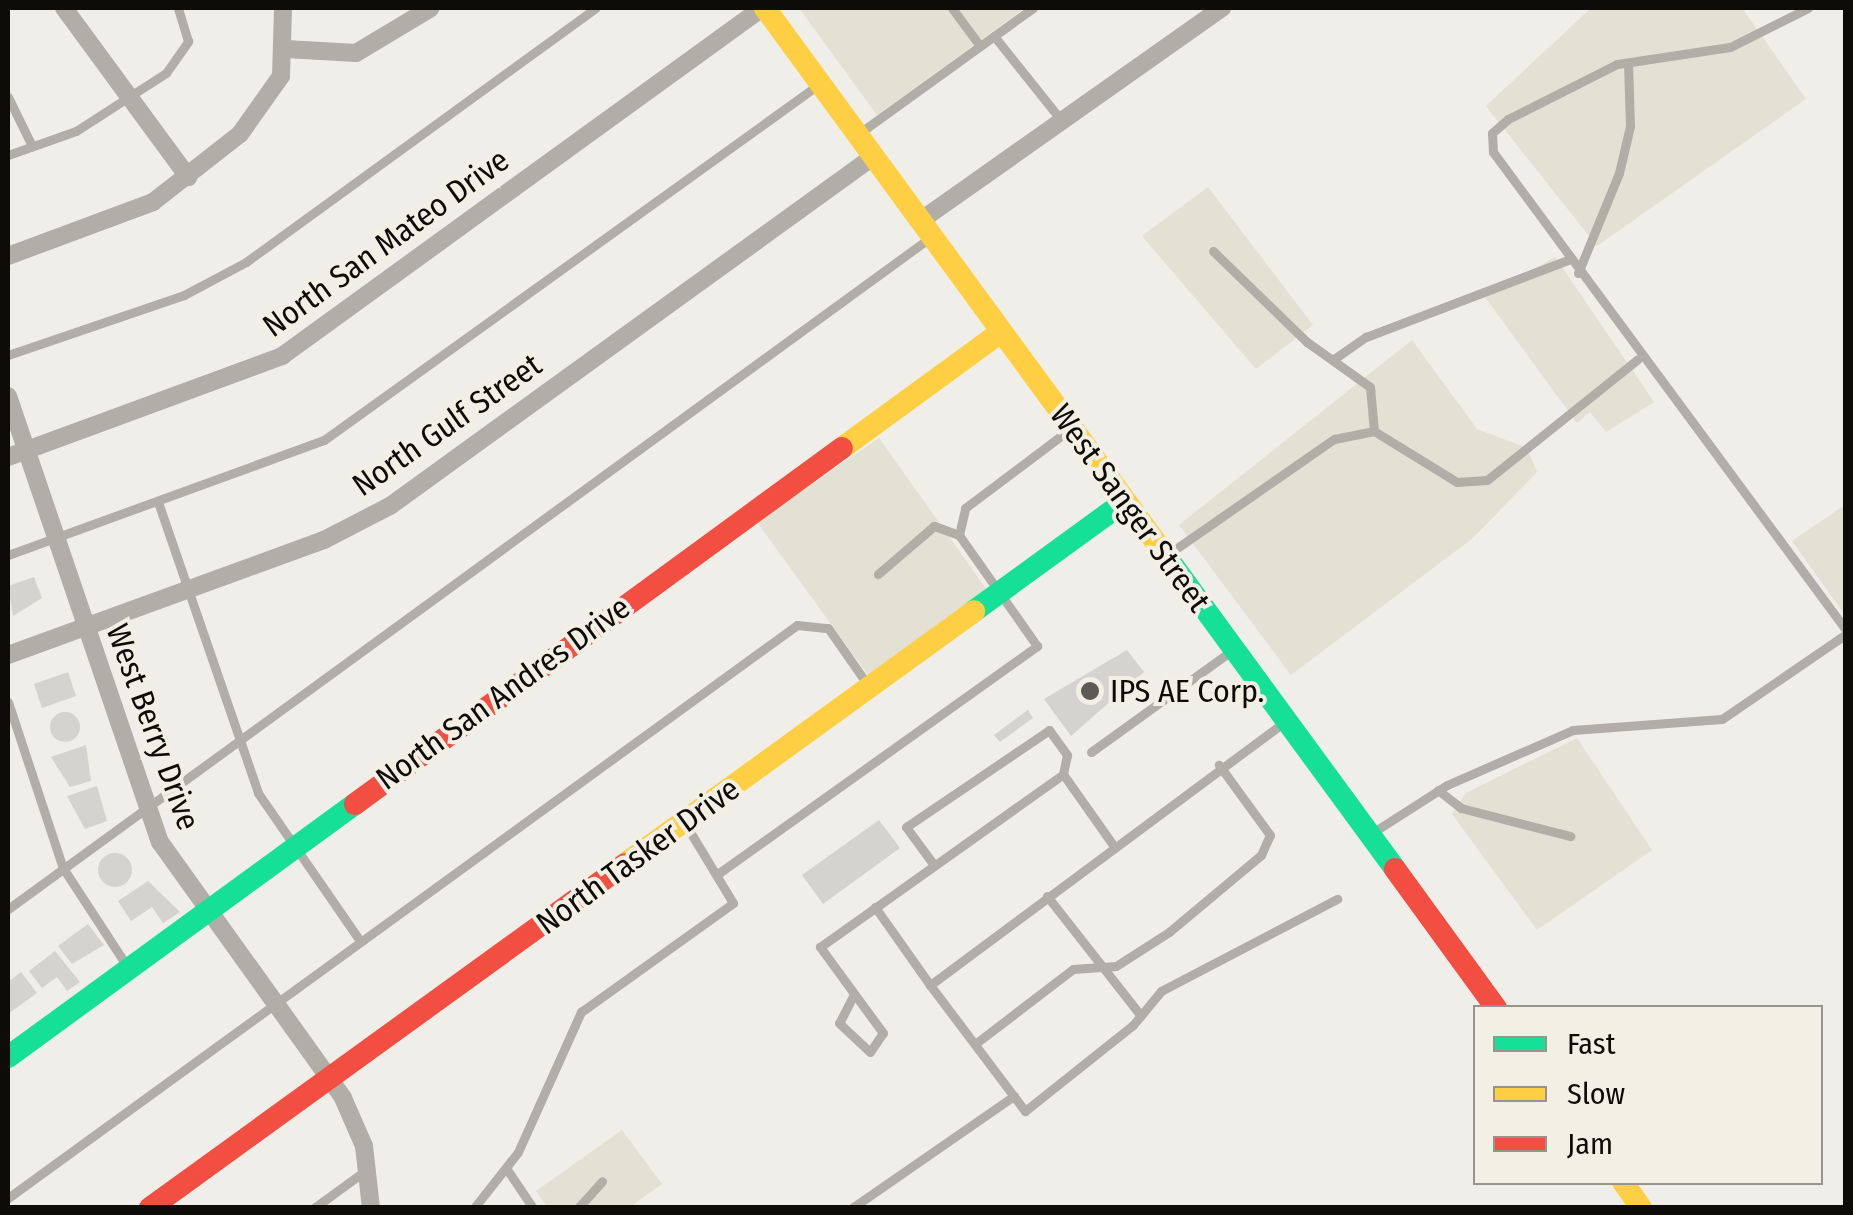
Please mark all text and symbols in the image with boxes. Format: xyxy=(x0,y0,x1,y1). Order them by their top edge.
street label: North San Mateo Drive xyxy=(256,141,516,345)
street label: North Gulf Street xyxy=(345,346,549,504)
street label: West Sanger Street xyxy=(1042,397,1218,619)
street label: North San Andres Drive xyxy=(369,588,637,798)
street label: West Berry Drive xyxy=(98,619,208,835)
place label: IPS AE Corp. xyxy=(1110,672,1264,710)
marker: IPS AE Corp. xyxy=(1079,680,1101,702)
street label: North Tasker Drive xyxy=(529,770,747,942)
legend xyxy=(1473,1005,1823,1185)
text: Fast xyxy=(1567,1026,1615,1062)
text: Slow xyxy=(1567,1076,1625,1112)
text: Jam xyxy=(1567,1126,1613,1162)

